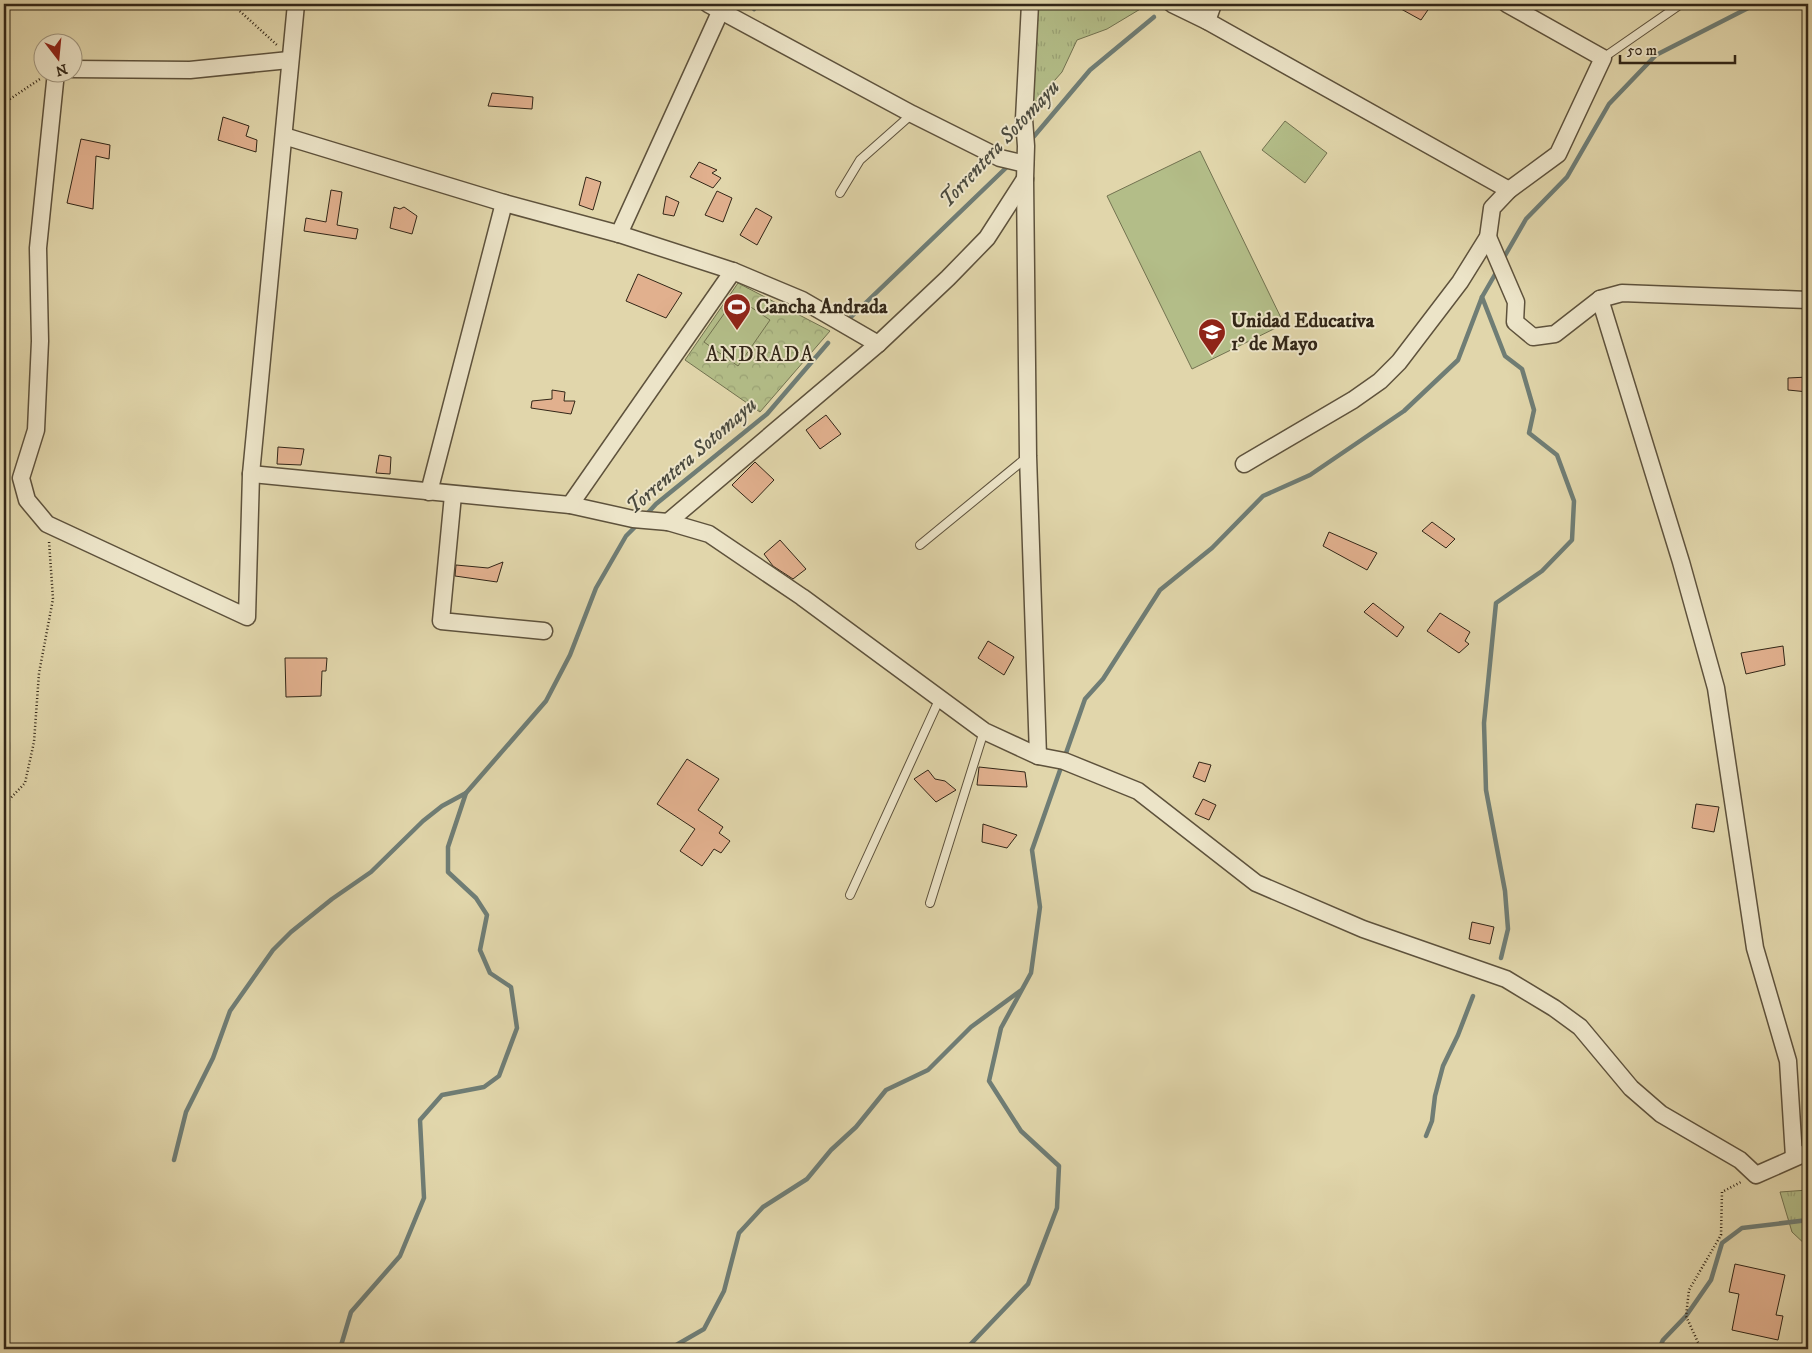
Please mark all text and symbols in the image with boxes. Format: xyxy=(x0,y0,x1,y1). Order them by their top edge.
north arrow xyxy=(32,32,82,82)
scale bar xyxy=(1620,32,1734,64)
text: 50 m xyxy=(1627,41,1657,60)
text: N xyxy=(53,59,69,80)
water label: Torrentera Sotomayu xyxy=(934,75,1066,213)
sports icon: Cancha Andrada xyxy=(722,292,752,331)
place label: Cancha Andrada xyxy=(756,295,888,320)
place label: Unidad Educativa 1° de Mayo xyxy=(1231,309,1375,357)
school or university icon: Unidad Educativa 1° de Mayo xyxy=(1197,317,1227,356)
district label: ANDRADA xyxy=(705,342,815,368)
water label: Torrentera Sotomayu xyxy=(621,392,763,520)

